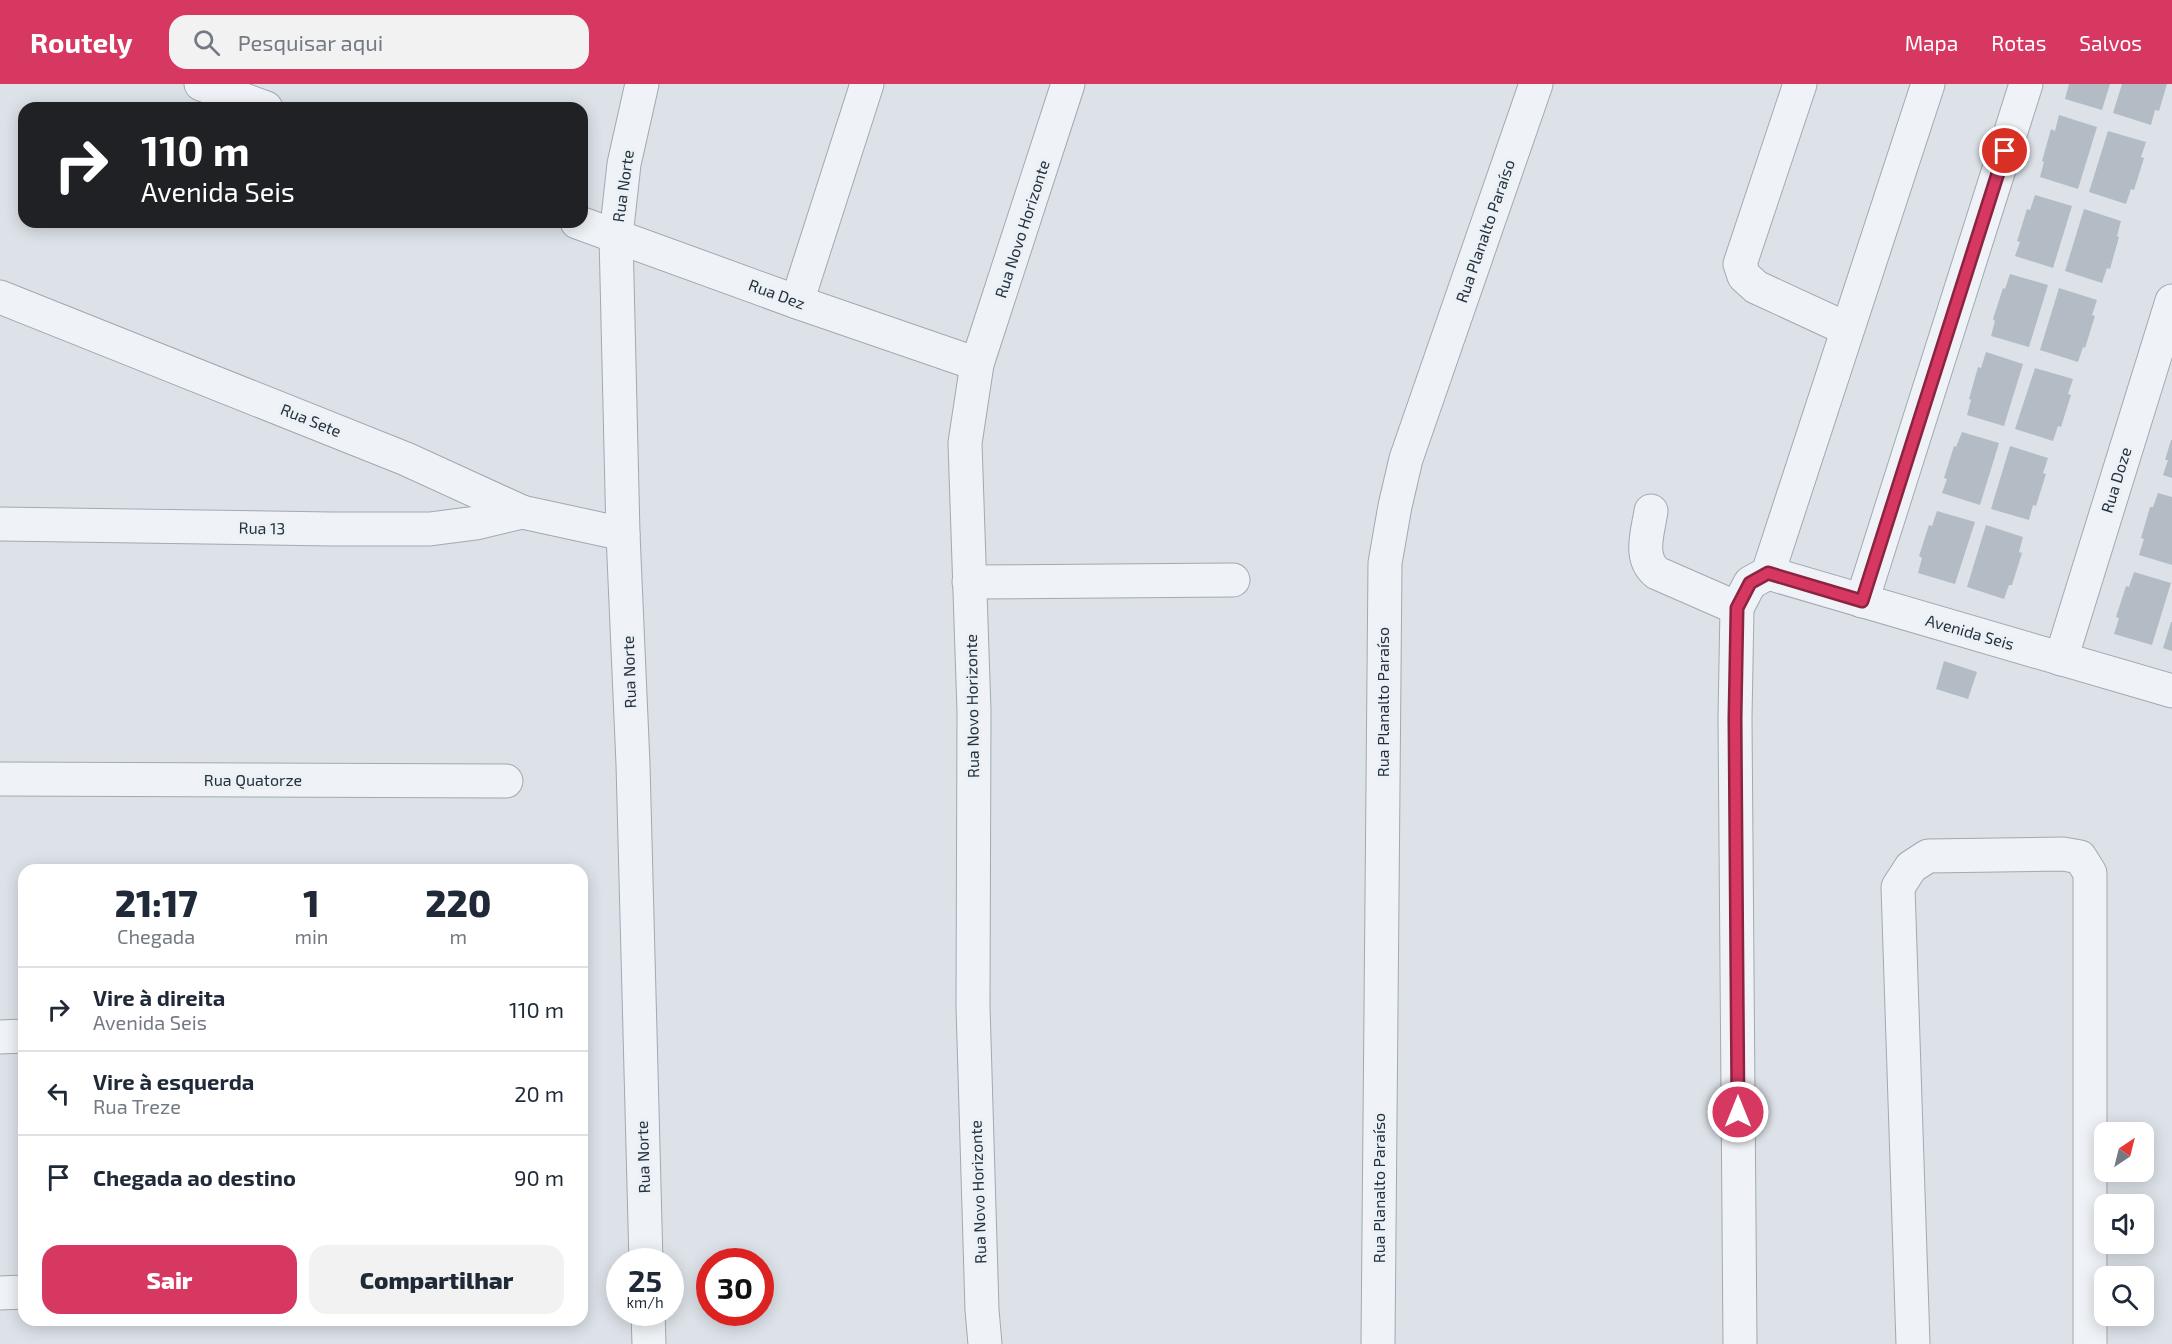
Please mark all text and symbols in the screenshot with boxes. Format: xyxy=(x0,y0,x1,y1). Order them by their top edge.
search box xyxy=(169,15,589,69)
text: Routely xyxy=(30,25,133,59)
icon: search xyxy=(190,26,223,59)
text: Pesquisar aqui xyxy=(238,29,383,55)
text: Mapa xyxy=(1905,30,1958,55)
text: Rotas xyxy=(1991,30,2046,55)
text: Salvos xyxy=(2079,30,2142,55)
text: 110 m xyxy=(141,124,250,174)
pin xyxy=(1979,125,2030,176)
icon: right xyxy=(42,126,120,204)
icon: arrive xyxy=(1988,134,2021,167)
street label: Rua Norte xyxy=(608,149,637,223)
street label: Rua Novo Horizonte xyxy=(990,157,1053,300)
street label: Rua Planalto Paraíso xyxy=(1451,157,1518,305)
text: Avenida Seis xyxy=(141,175,295,207)
street label: Rua Dez xyxy=(746,275,808,313)
street label: Rua Sete xyxy=(278,399,344,440)
street label: Rua Doze xyxy=(2097,445,2135,515)
street label: Rua 13 xyxy=(239,518,285,537)
street label: Avenida Seis xyxy=(1924,610,2017,653)
street label: Rua Planalto Paraíso xyxy=(1373,627,1392,777)
street label: Rua Novo Horizonte xyxy=(961,634,982,778)
street label: Rua Norte xyxy=(618,635,639,709)
street label: Rua Quatorze xyxy=(204,770,302,790)
text: 21:17 xyxy=(115,881,198,924)
text: 1 xyxy=(303,881,320,924)
text: 220 xyxy=(425,881,491,924)
text: Chegada xyxy=(117,924,195,948)
text: min xyxy=(294,924,329,948)
text: m xyxy=(449,924,467,948)
text: Vire à direita xyxy=(93,984,225,1010)
icon: right xyxy=(42,993,75,1026)
text: 110 m xyxy=(509,996,564,1022)
text: Avenida Seis xyxy=(93,1010,207,1034)
text: Vire à esquerda xyxy=(93,1068,254,1094)
icon: left xyxy=(42,1077,75,1110)
text: 20 m xyxy=(514,1080,564,1106)
position arrow xyxy=(1706,1080,1770,1144)
text: Rua Treze xyxy=(93,1094,181,1118)
street label: Rua Planalto Paraíso xyxy=(1369,1113,1388,1263)
street label: Rua Norte xyxy=(632,1120,653,1194)
street label: Rua Novo Horizonte xyxy=(965,1120,990,1264)
north arrow xyxy=(2094,1122,2154,1182)
map controls xyxy=(2094,1122,2154,1326)
icon: arrive xyxy=(42,1161,75,1194)
text: Chegada ao destino xyxy=(93,1164,296,1190)
text: 90 m xyxy=(514,1164,564,1190)
button: sound xyxy=(2094,1194,2154,1254)
button: Sair xyxy=(42,1245,297,1314)
button: Compartilhar xyxy=(309,1245,564,1314)
speed limit sign: 30 xyxy=(696,1248,774,1326)
text: 25 xyxy=(628,1262,662,1298)
button: search xyxy=(2094,1266,2154,1326)
text: km/h xyxy=(626,1293,664,1311)

